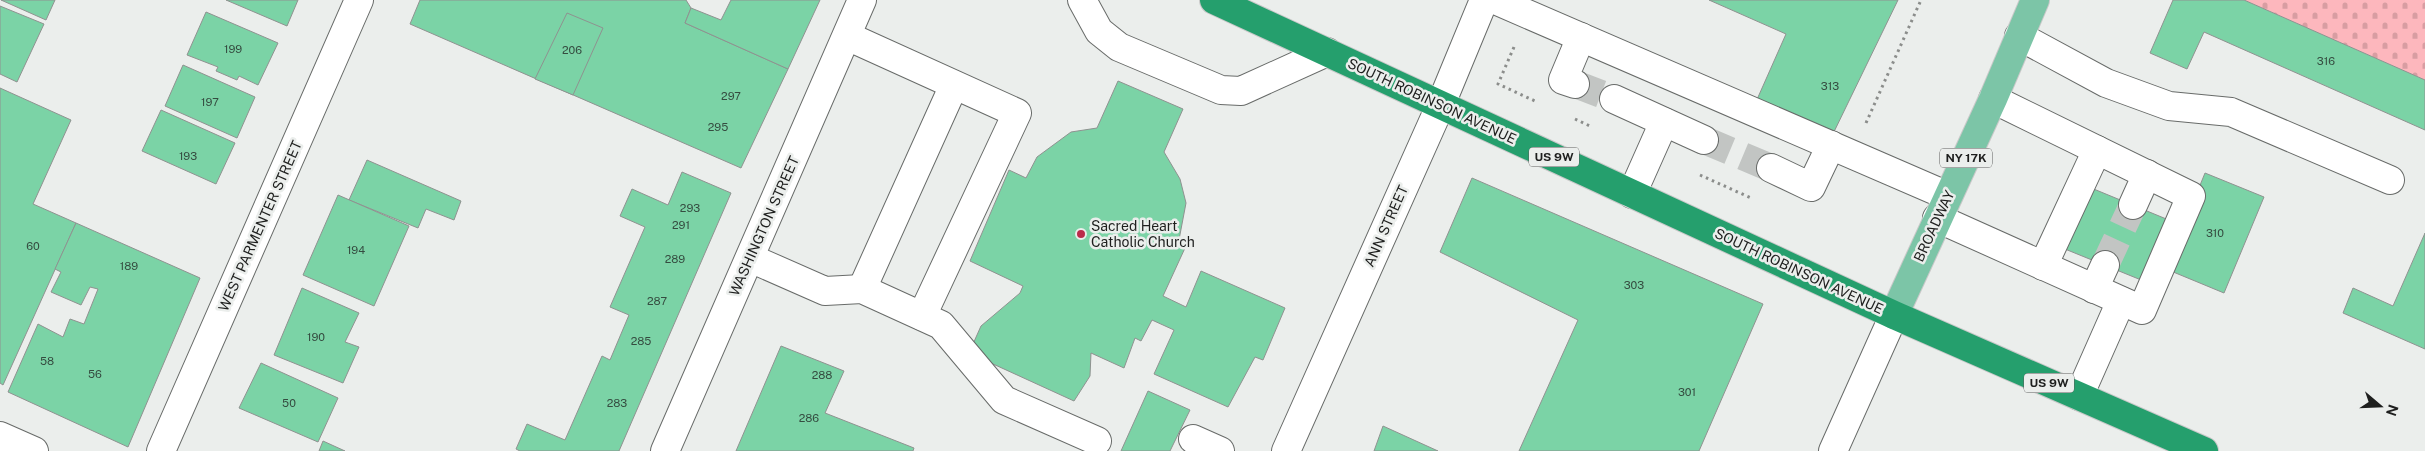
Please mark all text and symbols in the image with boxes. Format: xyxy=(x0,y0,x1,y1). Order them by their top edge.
house number: 199 xyxy=(224,43,242,55)
house number: 206 xyxy=(562,44,582,56)
street label: SOUTH ROBINSON AVENUE xyxy=(1345,55,1519,147)
house number: 316 xyxy=(2317,55,2335,67)
house number: 313 xyxy=(1821,80,1839,92)
house number: 297 xyxy=(721,90,741,102)
house number: 197 xyxy=(201,96,219,108)
house number: 295 xyxy=(708,121,728,133)
street label: WEST PARMENTER STREET xyxy=(215,138,305,314)
road number: US 9W xyxy=(1529,148,1579,166)
road number: NY 17K xyxy=(1940,148,1992,168)
house number: 193 xyxy=(179,150,197,162)
street label: WASHINGTON STREET xyxy=(726,154,802,298)
street label: ANN STREET xyxy=(1361,183,1411,269)
street label: BROADWAY xyxy=(1910,187,1958,264)
house number: 293 xyxy=(680,202,700,214)
place label: Sacred Heart Catholic Church xyxy=(1091,218,1195,250)
house number: 291 xyxy=(672,219,690,231)
street label: SOUTH ROBINSON AVENUE xyxy=(1712,225,1886,317)
house number: 310 xyxy=(2206,227,2224,239)
marker: Sacred Heart Catholic Church xyxy=(1075,228,1087,240)
house number: 60 xyxy=(26,240,40,252)
house number: 194 xyxy=(347,244,365,256)
house number: 289 xyxy=(665,253,685,265)
house number: 189 xyxy=(120,260,138,272)
house number: 303 xyxy=(1624,279,1644,291)
house number: 287 xyxy=(647,295,667,307)
house number: 190 xyxy=(307,331,325,343)
house number: 285 xyxy=(631,335,651,347)
house number: 58 xyxy=(40,355,54,367)
house number: 56 xyxy=(88,368,102,380)
house number: 288 xyxy=(812,369,832,381)
road number: US 9W xyxy=(2024,373,2074,392)
north arrow xyxy=(2355,381,2405,431)
house number: 301 xyxy=(1678,386,1696,398)
house number: 50 xyxy=(282,397,296,409)
house number: 283 xyxy=(607,397,627,409)
text: N xyxy=(2383,402,2402,418)
house number: 286 xyxy=(799,412,819,424)

